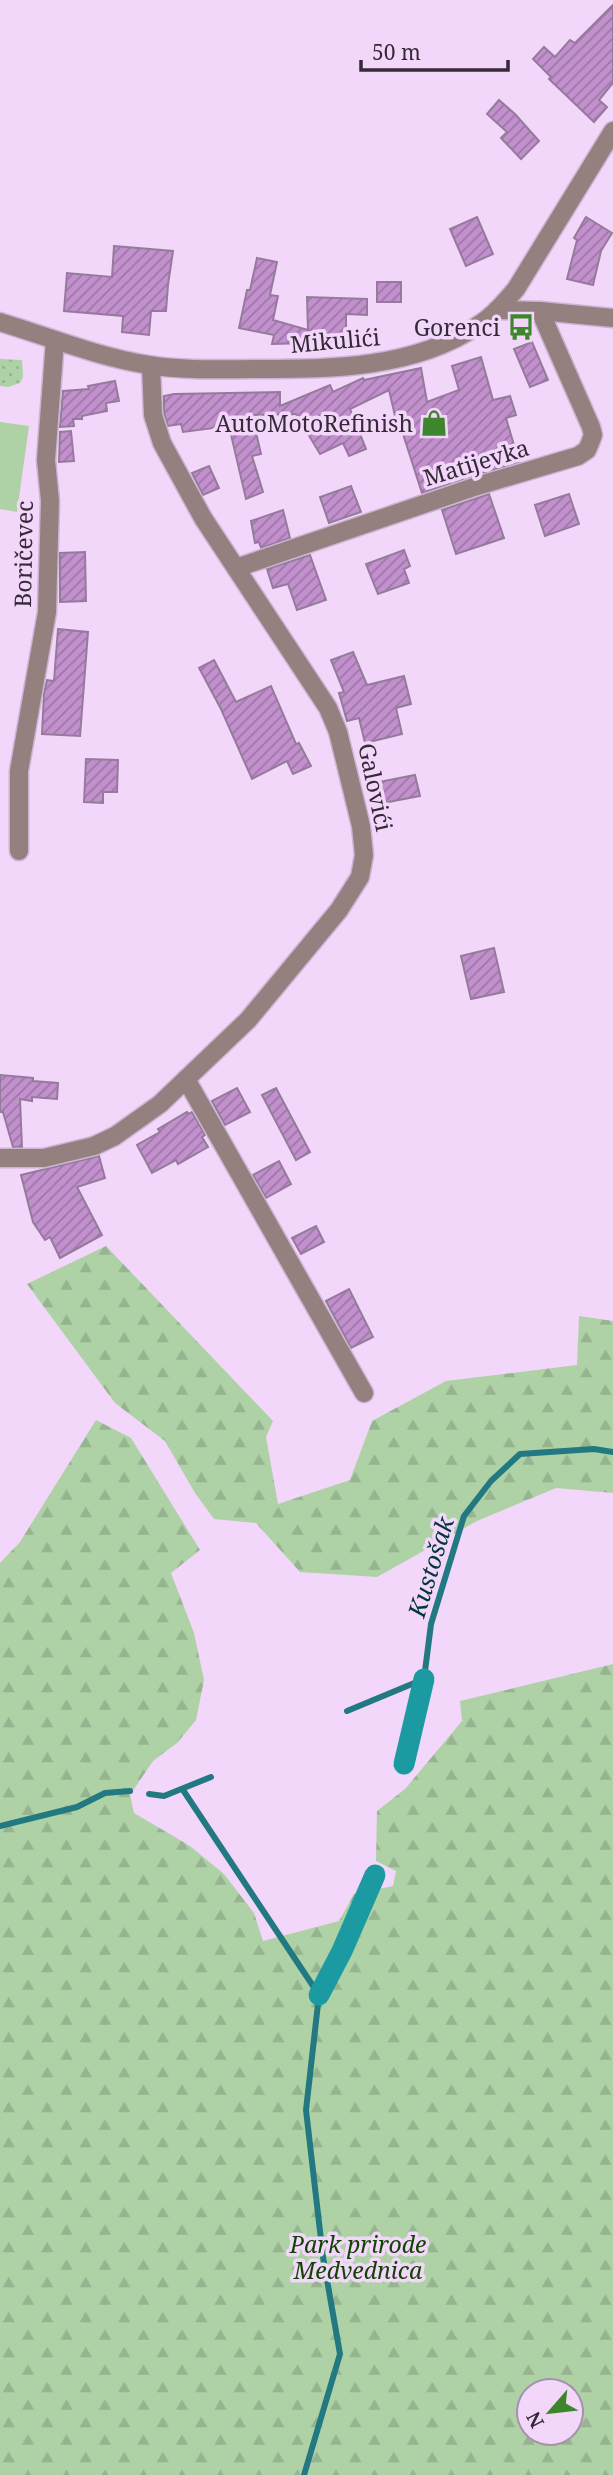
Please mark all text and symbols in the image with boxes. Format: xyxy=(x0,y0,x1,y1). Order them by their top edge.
scale bar xyxy=(361,28,508,72)
text: 50 m xyxy=(372,38,421,66)
place label: Gorenci xyxy=(414,311,501,343)
bus stop icon: Gorenci xyxy=(506,312,536,342)
street label: Mikulići xyxy=(289,320,382,360)
place label: AutoMotoRefinish xyxy=(215,407,413,439)
shop icon: AutoMotoRefinish xyxy=(419,408,449,438)
street label: Matijevka xyxy=(419,431,533,493)
street label: Boričevec xyxy=(6,500,40,608)
street label: Galovići xyxy=(351,740,401,835)
water label: Kustošak xyxy=(399,1512,461,1622)
park label: Park prirode Medvednica xyxy=(289,2228,426,2286)
north arrow xyxy=(515,2377,585,2447)
text: N xyxy=(520,2407,550,2433)

